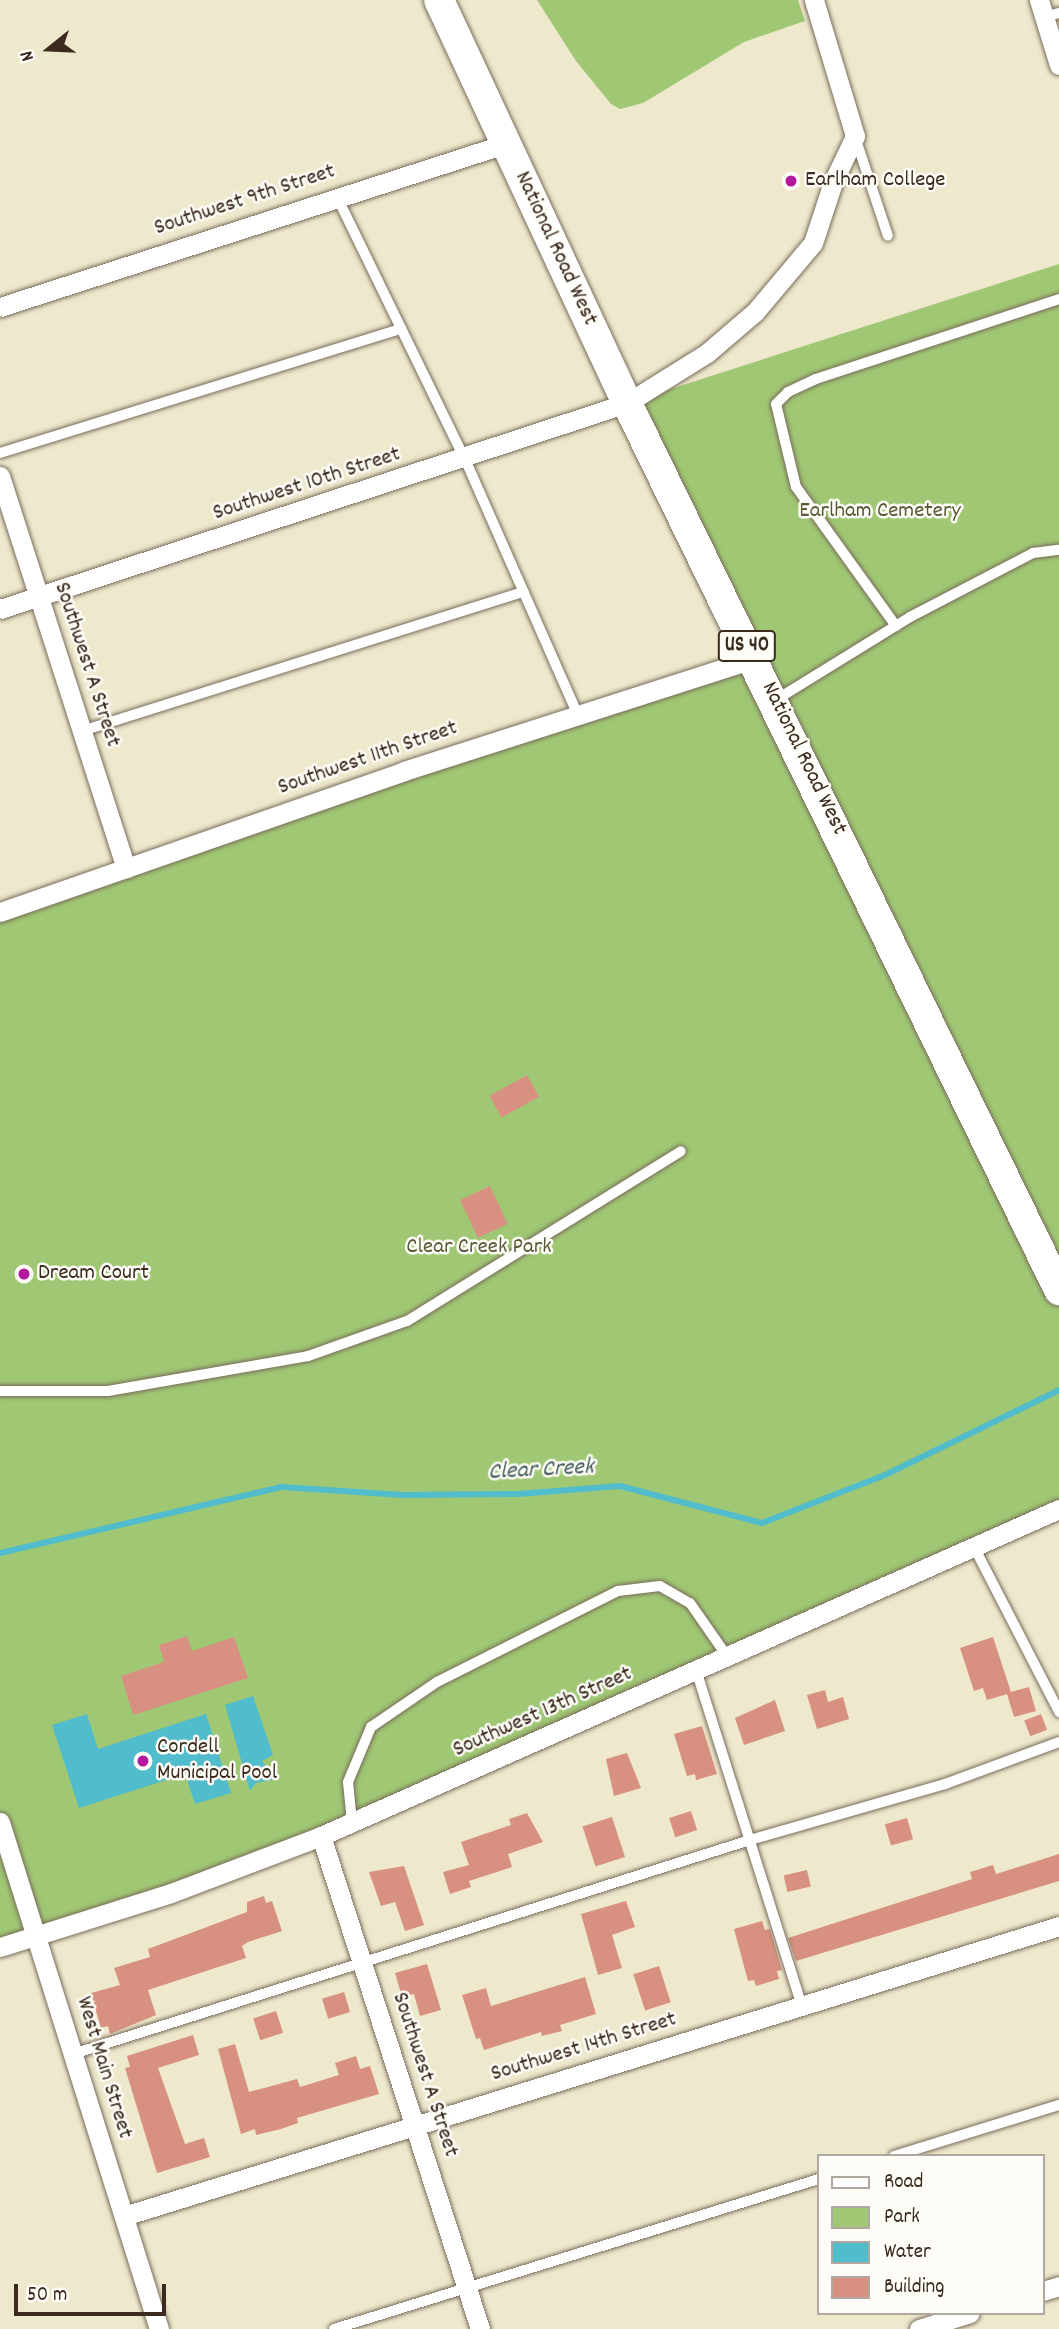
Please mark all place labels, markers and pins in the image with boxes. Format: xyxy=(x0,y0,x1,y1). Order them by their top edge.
place label: Earlham College xyxy=(805,167,945,195)
marker: Earlham College xyxy=(783,173,799,189)
place label: Dream Court xyxy=(38,1260,149,1288)
marker: Dream Court xyxy=(16,1266,32,1282)
place label: Cordell Municipal Pool xyxy=(157,1734,277,1788)
marker: Cordell Municipal Pool xyxy=(135,1753,151,1769)

